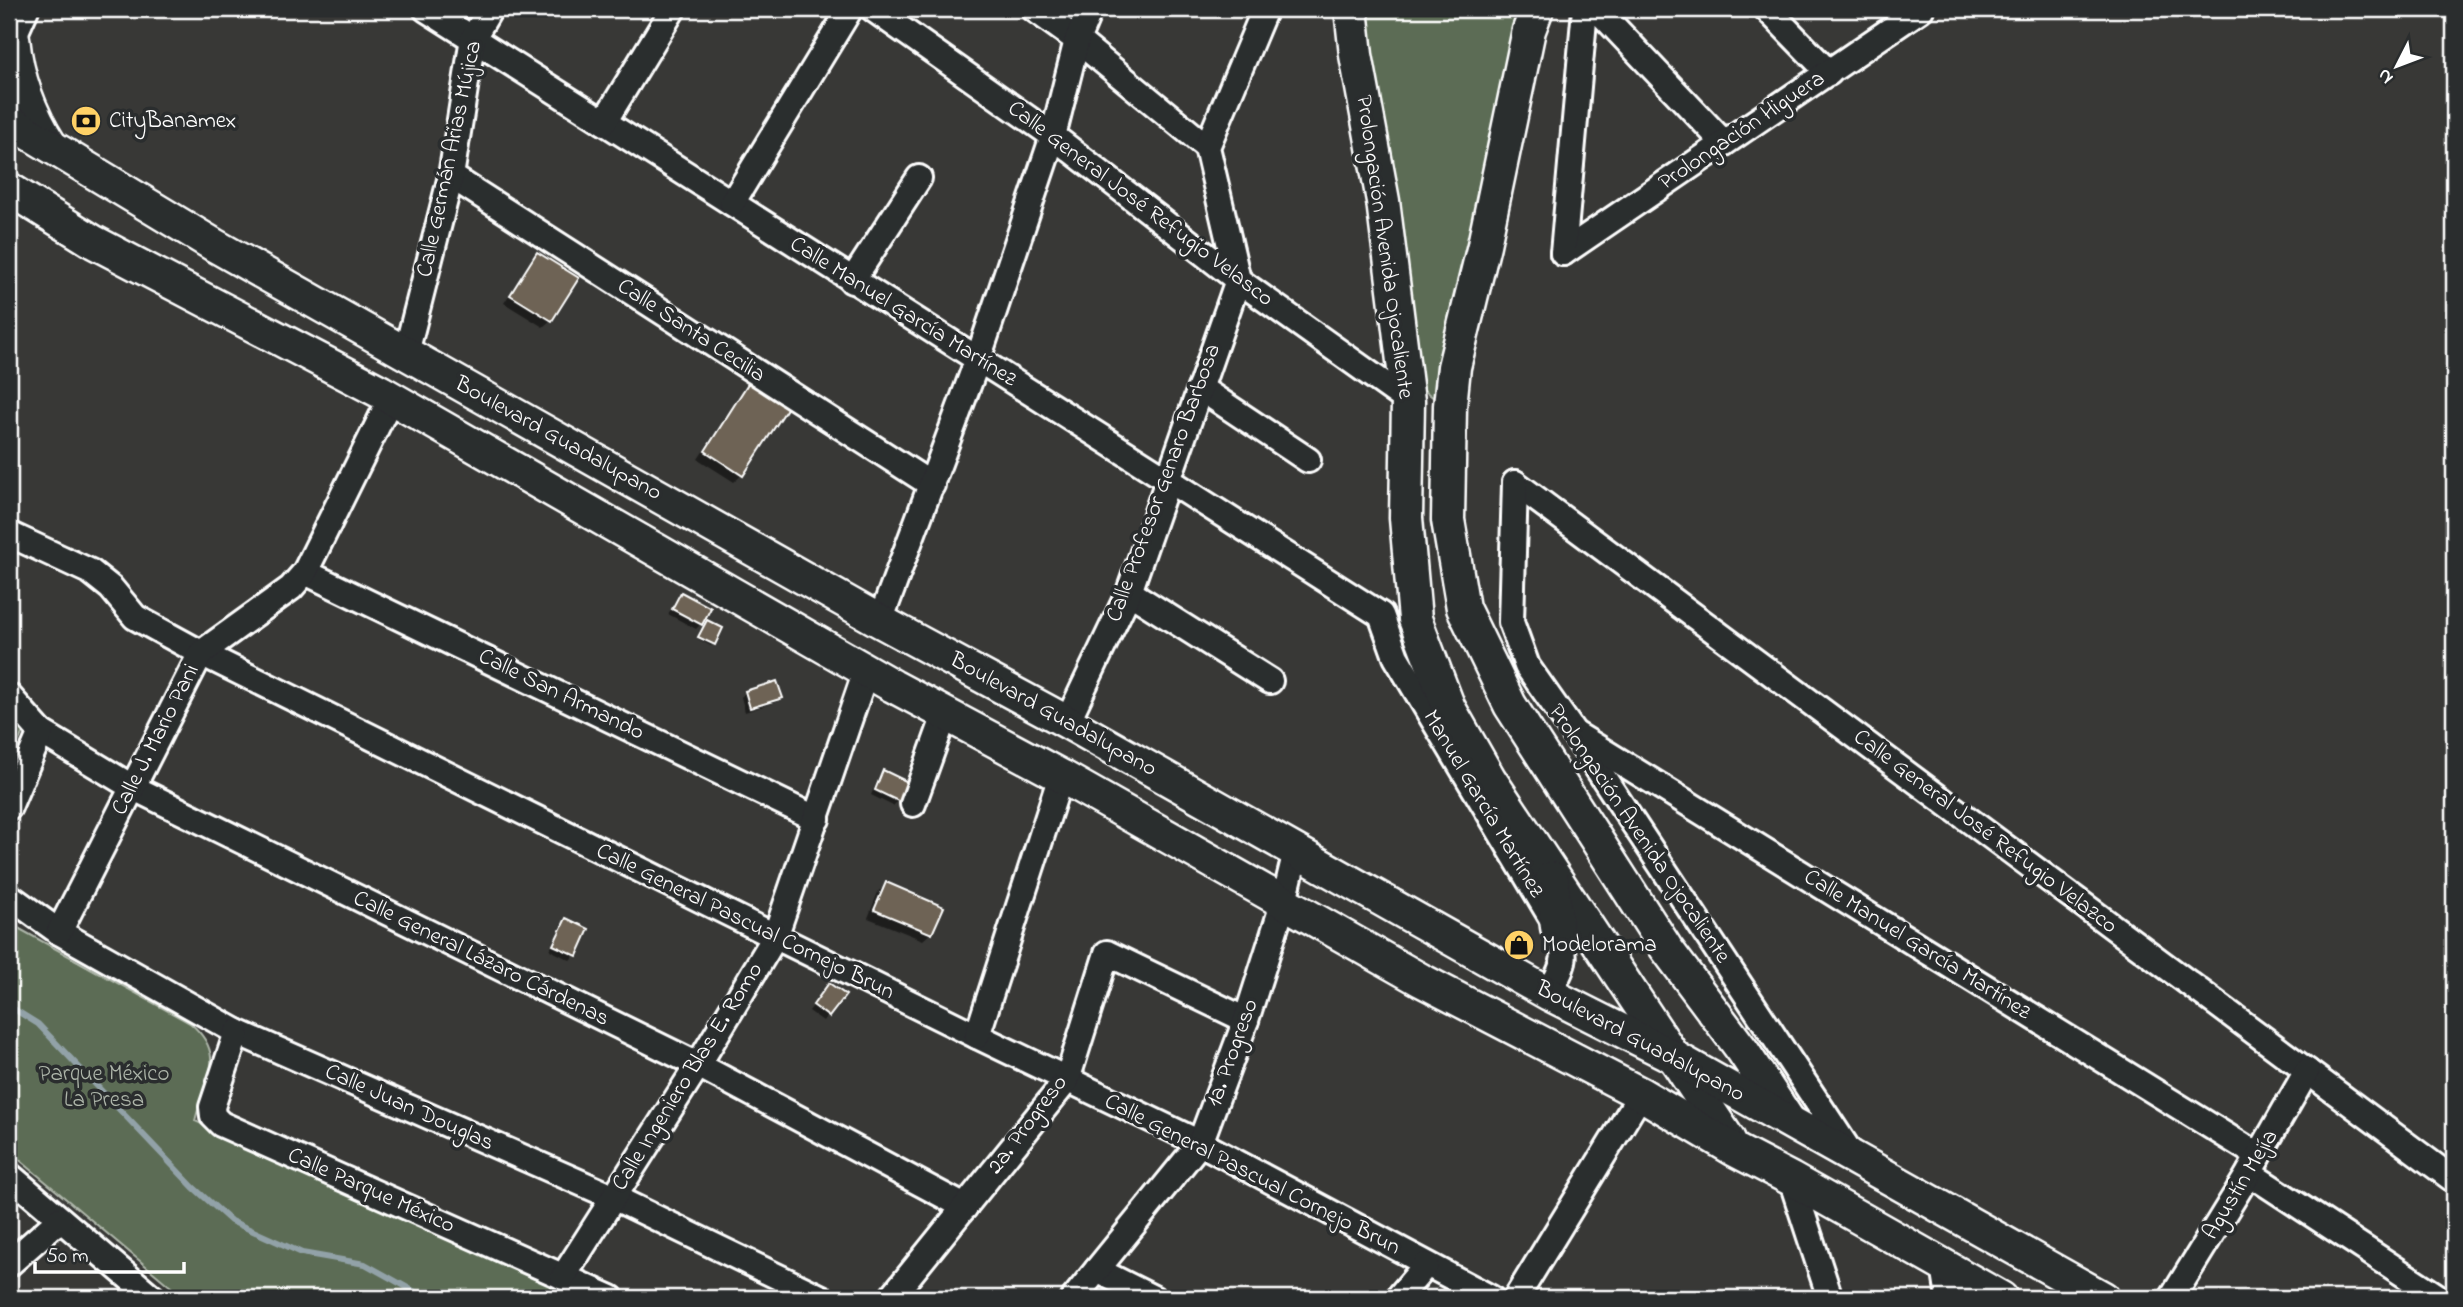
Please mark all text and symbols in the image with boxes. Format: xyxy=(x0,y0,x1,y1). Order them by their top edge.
north arrow xyxy=(2362,32,2432,102)
street label: Calle Germán Arias Mújica xyxy=(409,38,491,280)
text: N xyxy=(2372,62,2401,90)
street label: Prolongación Higuera xyxy=(1652,63,1832,200)
street label: Calle General José Refugio Velasco xyxy=(999,93,1280,316)
street label: Prolongación Avenida Ojocaliente xyxy=(1345,93,1422,402)
bank icon: CityBanamex xyxy=(69,104,103,138)
place label: CityBanamex xyxy=(109,105,236,140)
street label: Calle Manuel García Martínez xyxy=(783,228,1023,396)
street label: Calle Santa Cecilia xyxy=(610,271,772,391)
street label: Calle Profesor Genaro Barbosa xyxy=(1098,339,1230,627)
street label: Boulevard Guadalupano xyxy=(448,368,668,510)
street label: Calle San Armando xyxy=(472,641,650,749)
street label: Boulevard Guadalupano xyxy=(943,644,1163,786)
street label: Calle J. Mario Pani xyxy=(104,659,208,821)
street label: Prolongación Avenida Ojocaliente xyxy=(1539,698,1739,971)
street label: Manuel García Martínez xyxy=(1414,704,1552,904)
street label: Calle General José Refugio Velazco xyxy=(1845,721,2124,943)
street label: Calle General Pascual Cornejo Brun xyxy=(590,835,900,1009)
street label: Calle Manuel García Martínez xyxy=(1797,861,2037,1029)
street label: Calle General Lázaro Cárdenas xyxy=(347,882,615,1036)
shop icon: Modelorama xyxy=(1502,928,1536,962)
place label: Modelorama xyxy=(1542,929,1657,962)
street label: Calle Ingeniero Blas E. Romo xyxy=(604,956,773,1198)
street label: Boulevard Guadalupano xyxy=(1529,972,1750,1111)
street label: 1a. Progreso xyxy=(1198,994,1269,1112)
street label: Calle Juan Douglas xyxy=(319,1056,499,1161)
park label: Parque México La Presa xyxy=(38,1058,170,1117)
street label: 2a. Progreso xyxy=(980,1068,1077,1182)
street label: Calle General Pascual Cornejo Brun xyxy=(1098,1086,1406,1264)
street label: Agustín Mejía xyxy=(2195,1123,2288,1247)
street label: Calle Parque México xyxy=(282,1139,460,1243)
scale bar xyxy=(35,1230,184,1274)
text: 50 m xyxy=(46,1242,89,1272)

